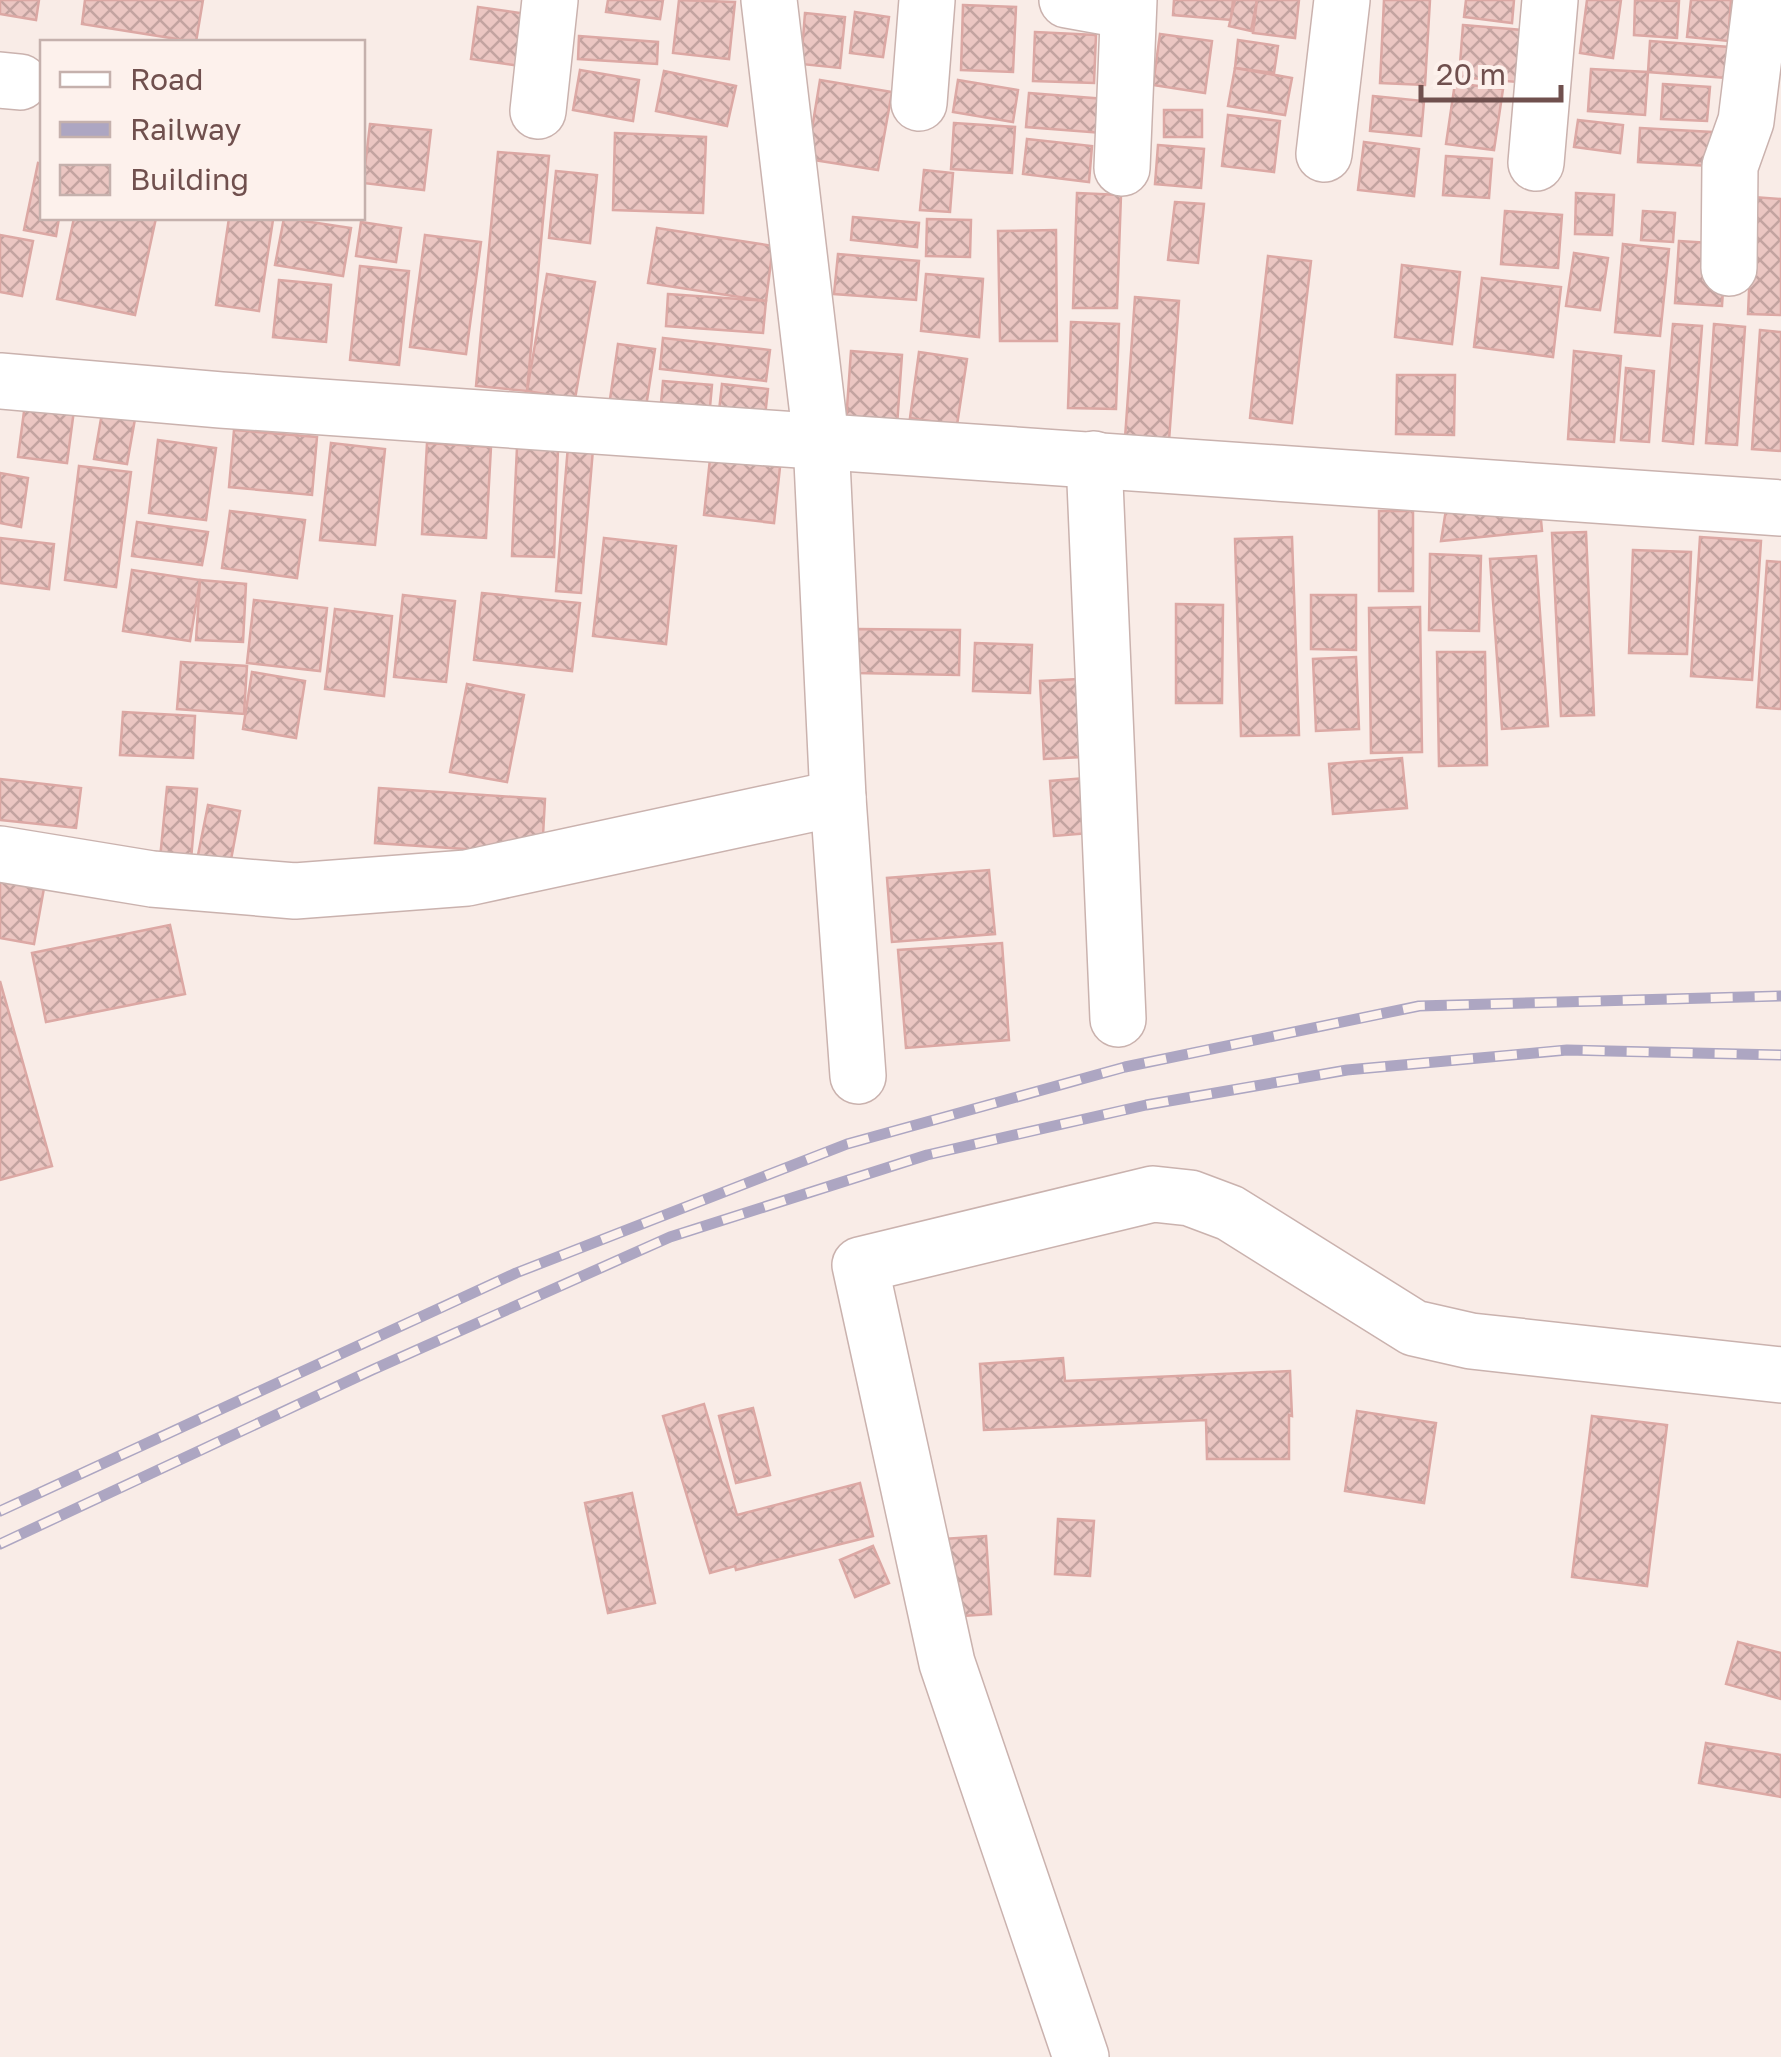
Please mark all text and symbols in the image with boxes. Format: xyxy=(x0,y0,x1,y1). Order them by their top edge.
legend xyxy=(40,40,365,220)
scale bar xyxy=(1421,40,1561,102)
text: 20 m xyxy=(1436,56,1506,92)
text: Road xyxy=(130,61,204,97)
text: Railway xyxy=(130,111,241,147)
text: Building xyxy=(130,161,249,197)

